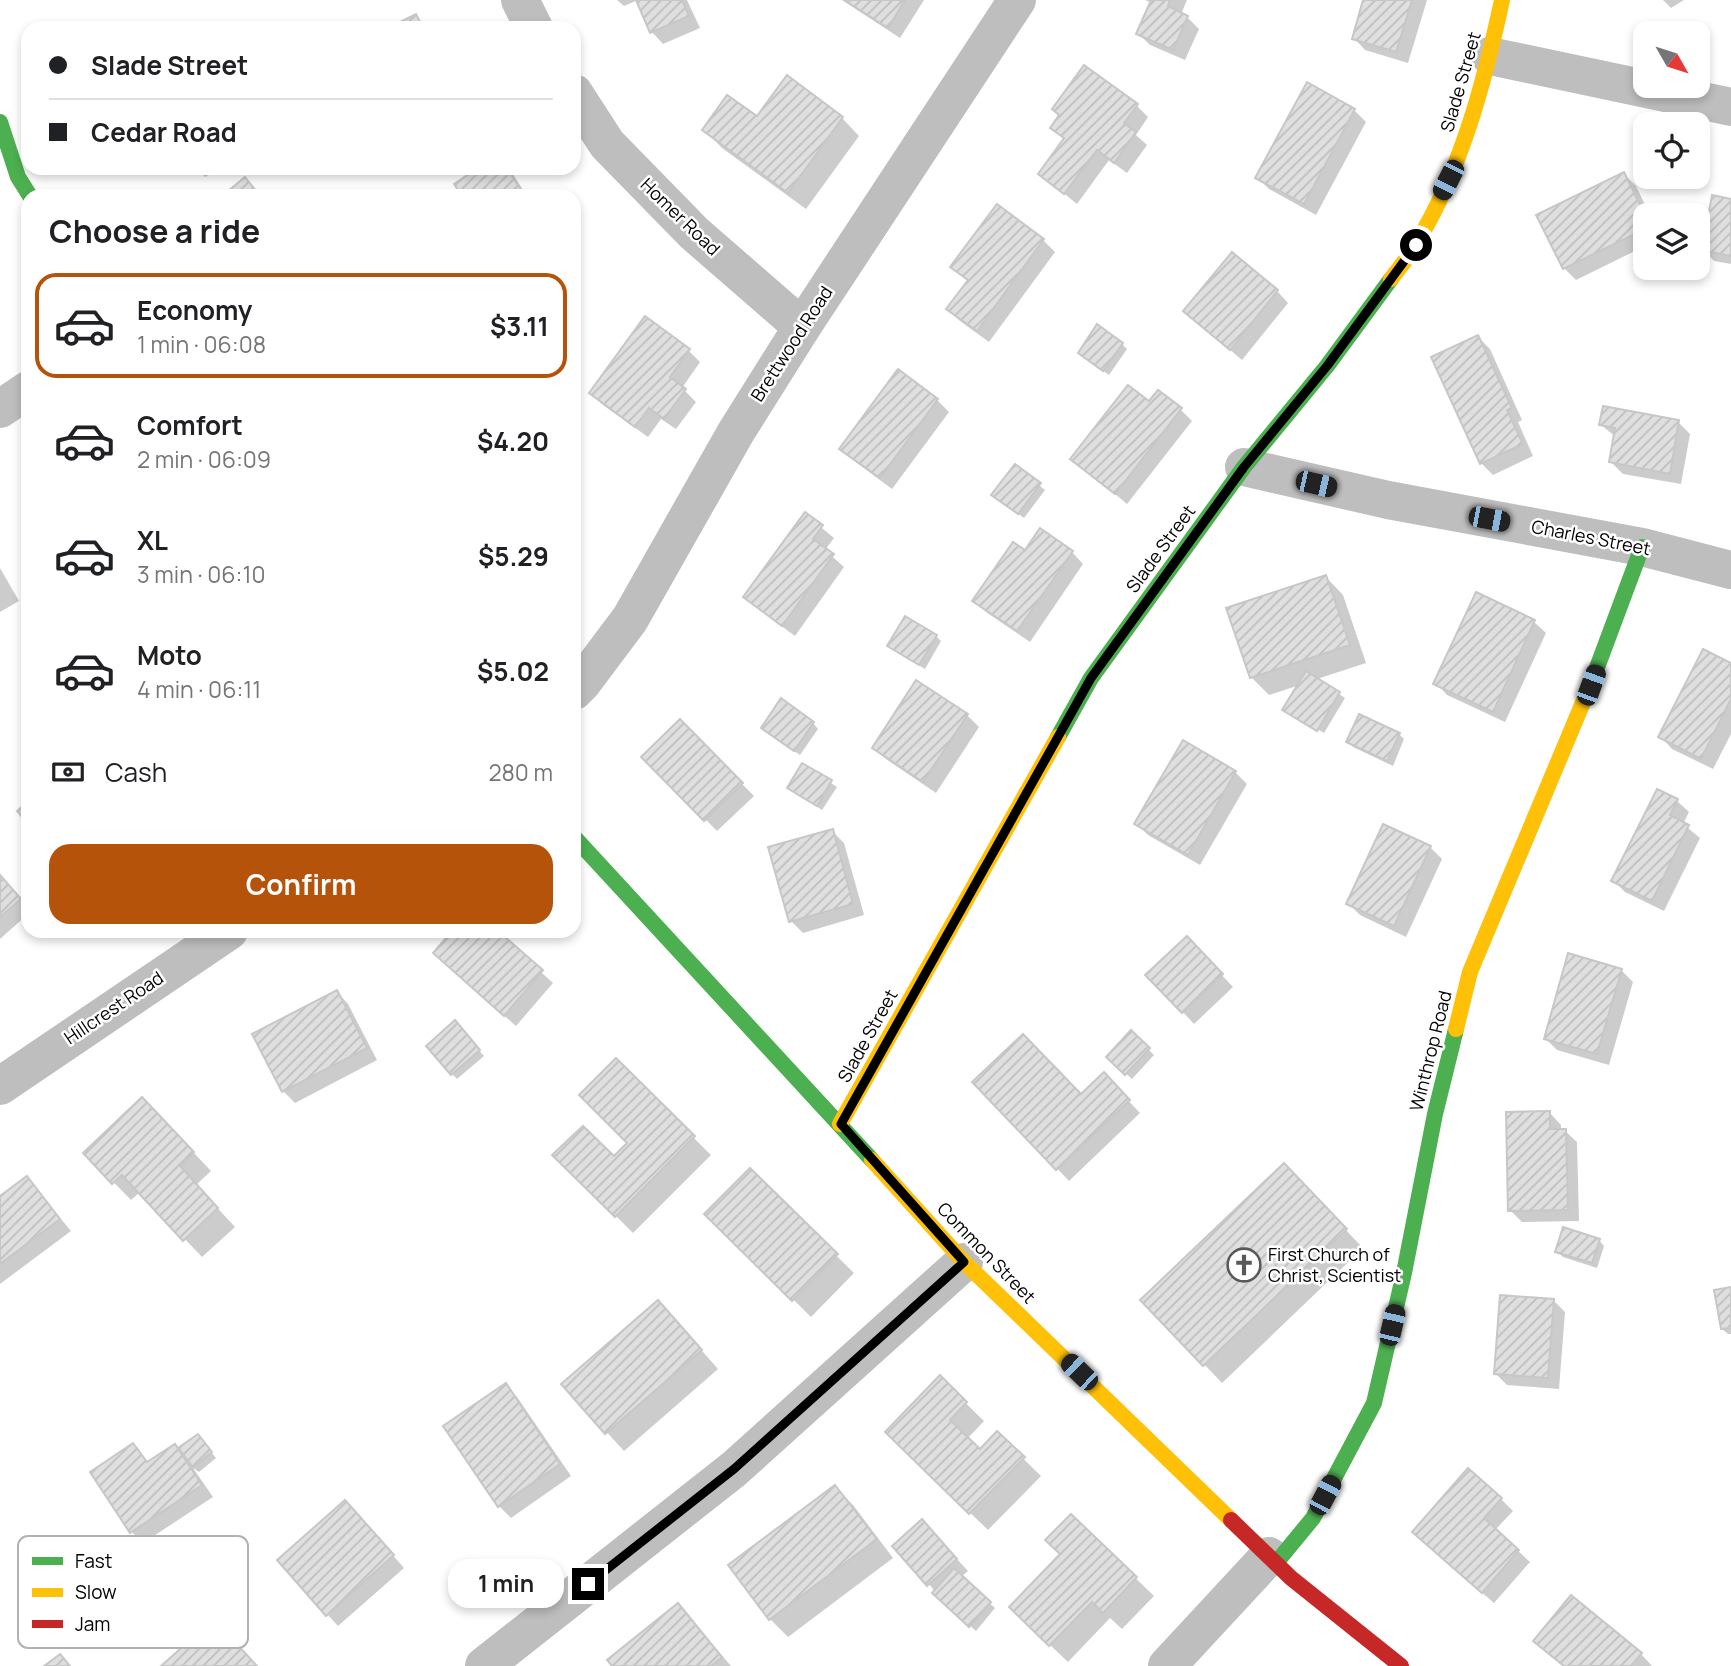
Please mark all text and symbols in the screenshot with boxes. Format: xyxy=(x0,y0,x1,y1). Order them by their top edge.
north arrow xyxy=(1633,21,1710,98)
map controls xyxy=(1633,21,1710,280)
street label: Slade Street xyxy=(1434,29,1486,135)
text: Slade Street xyxy=(91,47,248,83)
button: locate xyxy=(1633,112,1710,189)
text: Cedar Road xyxy=(91,114,237,150)
car xyxy=(1430,157,1467,203)
street label: Homer Road xyxy=(636,172,726,260)
button: layers xyxy=(1633,203,1710,280)
text: Choose a ride xyxy=(49,209,260,253)
route start xyxy=(1400,229,1432,261)
street label: Brettwood Road xyxy=(745,281,837,406)
text: Economy xyxy=(137,292,252,328)
icon: car xyxy=(53,294,116,357)
text: $3.11 xyxy=(490,308,549,344)
text: 1 min · 06:08 xyxy=(137,328,266,360)
text: Comfort xyxy=(137,407,243,443)
icon: car xyxy=(53,409,116,472)
text: $4.20 xyxy=(477,423,549,459)
text: 2 min · 06:09 xyxy=(137,443,271,475)
car xyxy=(1294,469,1339,499)
street label: Slade Street xyxy=(1120,500,1200,597)
car xyxy=(1467,505,1512,533)
street label: Charles Street xyxy=(1530,514,1653,560)
text: XL xyxy=(137,522,168,558)
icon: car xyxy=(53,524,116,587)
text: $5.29 xyxy=(478,538,549,574)
text: 3 min · 06:10 xyxy=(137,558,265,590)
text: Moto xyxy=(137,637,202,673)
icon: car xyxy=(53,639,116,702)
text: $5.02 xyxy=(477,653,549,689)
car xyxy=(1574,662,1609,708)
text: 4 min · 06:11 xyxy=(137,673,261,705)
icon: cash xyxy=(49,753,87,791)
text: Cash xyxy=(105,754,167,790)
text: 280 m xyxy=(488,756,553,788)
button: Confirm xyxy=(49,844,553,924)
street label: Hillcrest Road xyxy=(59,965,168,1049)
street label: Slade Street xyxy=(832,985,903,1086)
street label: Winthrop Road xyxy=(1403,988,1457,1113)
street label: Common Street xyxy=(932,1197,1041,1308)
place label: First Church of Christ, Scientist xyxy=(1268,1242,1401,1287)
church icon: First Church of Christ, Scientist xyxy=(1225,1246,1263,1284)
car xyxy=(1378,1302,1407,1348)
car xyxy=(1057,1350,1102,1394)
car xyxy=(1306,1472,1345,1518)
legend xyxy=(18,1536,248,1648)
text: Fast xyxy=(75,1548,112,1574)
callout: 1 min xyxy=(448,1560,564,1608)
text: 1 min xyxy=(478,1567,534,1599)
route end xyxy=(572,1568,604,1600)
text: Slow xyxy=(75,1579,117,1605)
text: Jam xyxy=(75,1611,110,1637)

